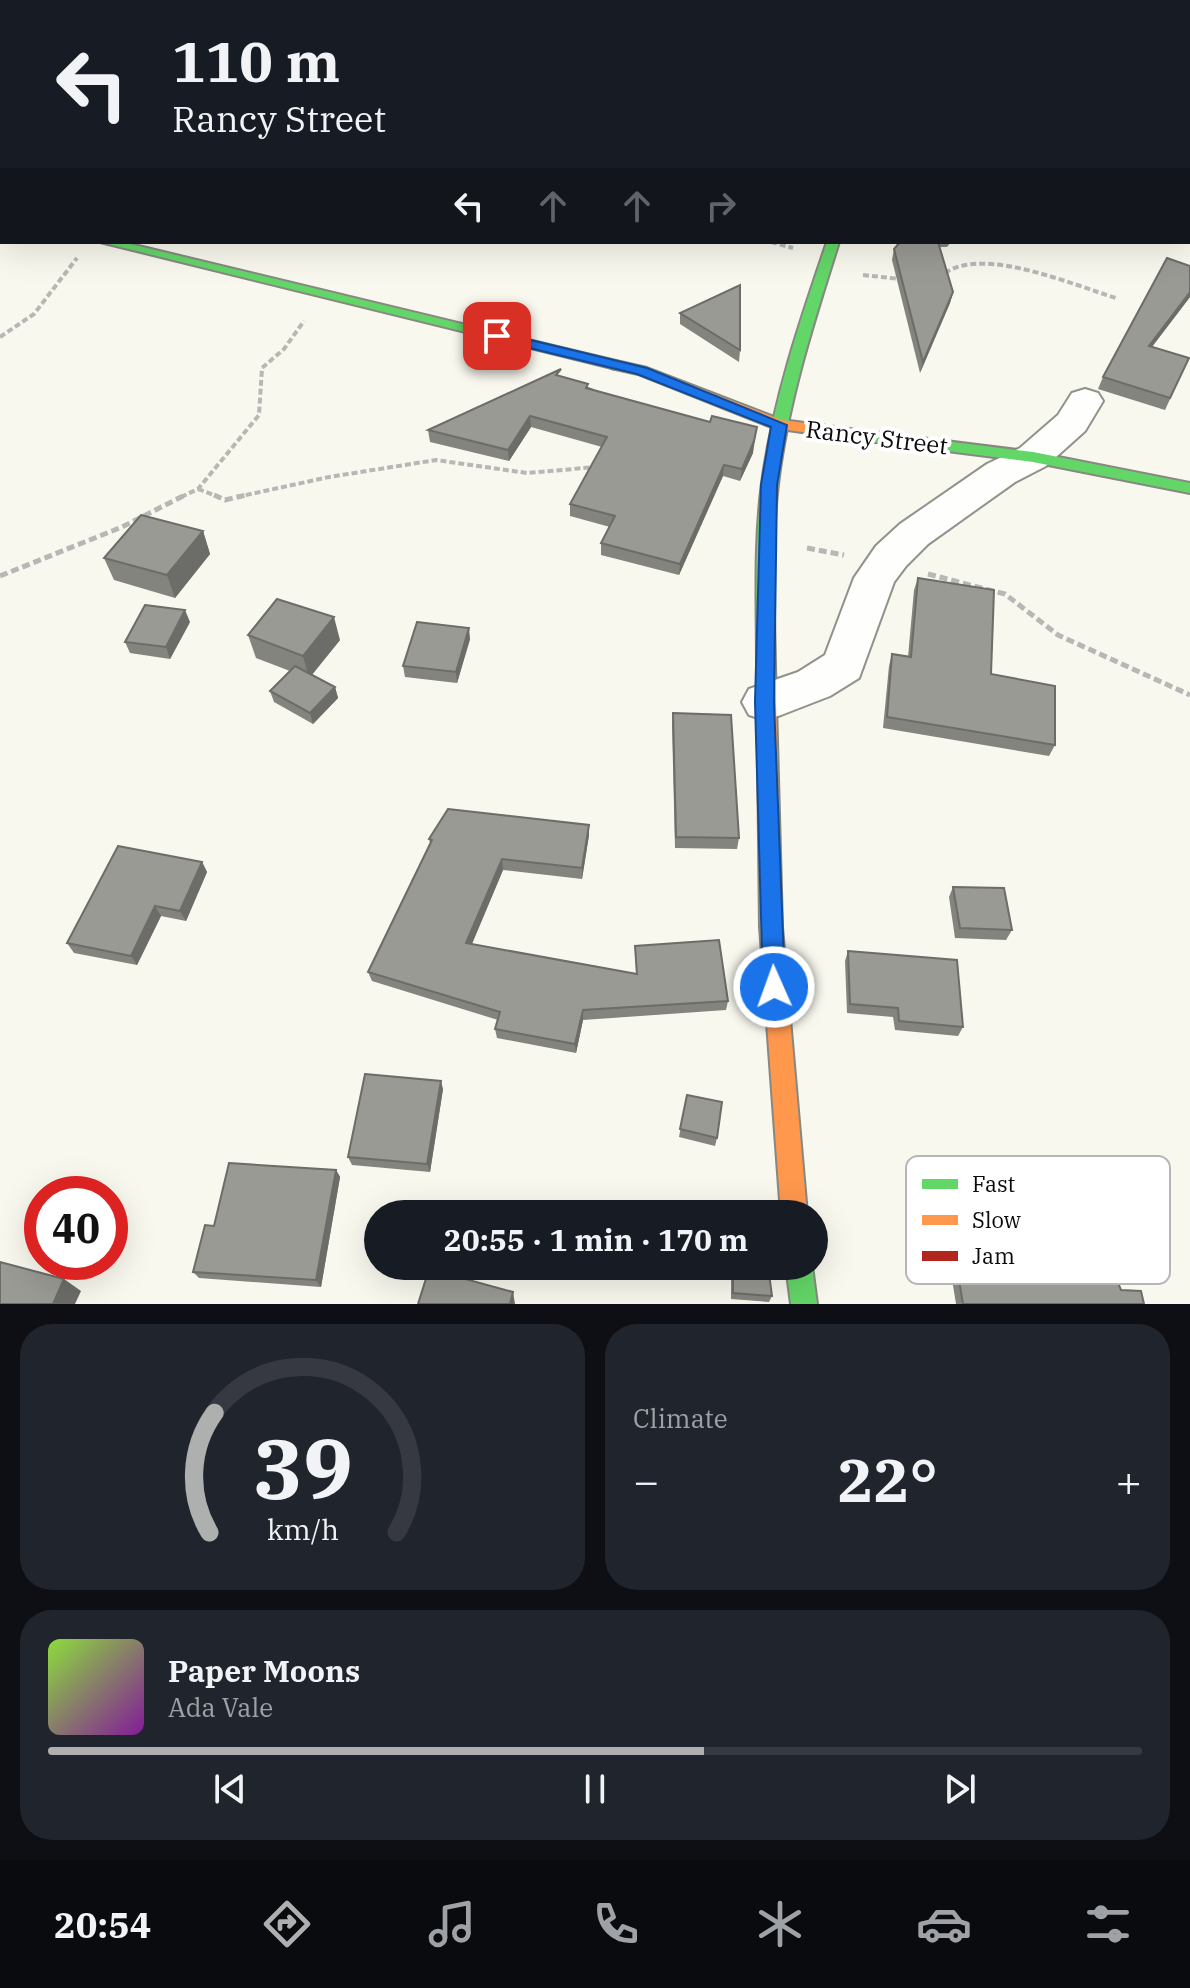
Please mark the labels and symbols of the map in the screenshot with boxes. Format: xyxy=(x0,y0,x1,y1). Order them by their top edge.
pin xyxy=(463,302,531,370)
street label: Rancy Street xyxy=(804,412,950,462)
position arrow xyxy=(732,945,816,1029)
legend xyxy=(906,1156,1170,1284)
text: Fast xyxy=(972,1169,1015,1198)
speed limit sign: 40 xyxy=(24,1176,128,1280)
text: Slow xyxy=(972,1205,1021,1234)
text: Jam xyxy=(972,1241,1015,1270)

